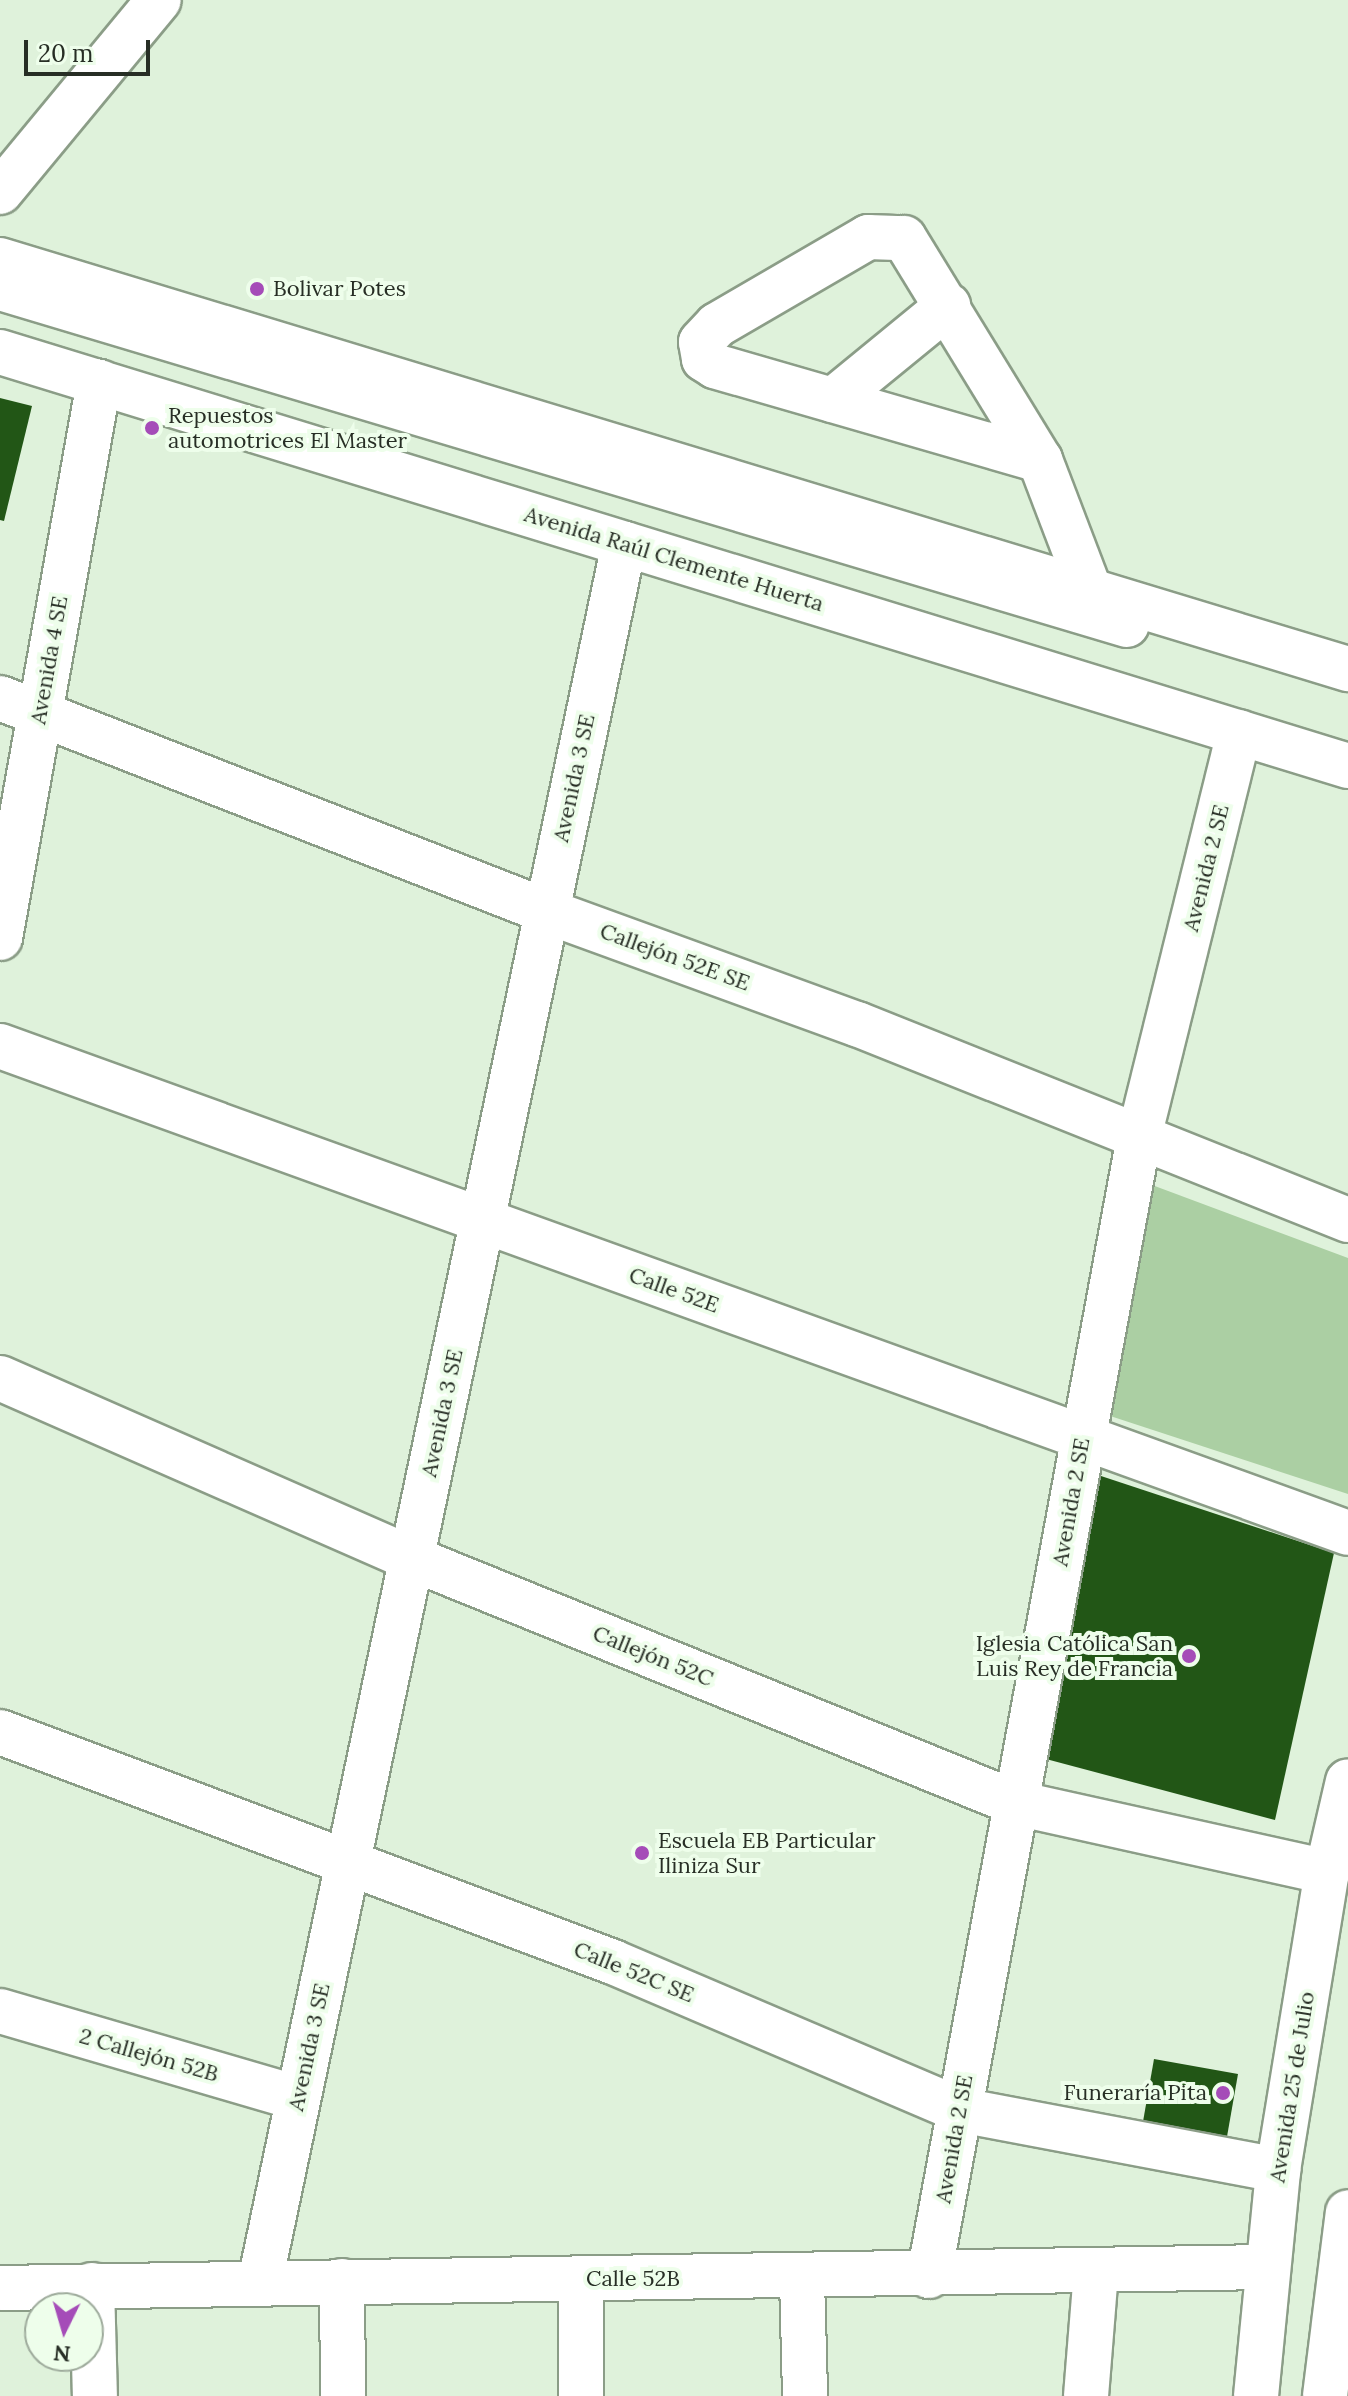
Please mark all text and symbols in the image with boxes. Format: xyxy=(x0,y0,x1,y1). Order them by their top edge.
scale bar xyxy=(28,24,154,74)
text: 20 m xyxy=(38,38,94,69)
place label: Bolivar Potes xyxy=(273,276,406,302)
marker: Bolivar Potes xyxy=(248,280,266,298)
place label: Repuestos automotrices El Master xyxy=(168,402,407,454)
marker: Repuestos automotrices El Master xyxy=(143,419,161,437)
street label: Avenida Raúl Clemente Huerta xyxy=(521,501,827,617)
street label: Avenida 4 SE xyxy=(25,594,73,726)
street label: Avenida 3 SE xyxy=(548,712,600,844)
street label: Avenida 2 SE xyxy=(1177,802,1235,934)
street label: Callejón 52E SE xyxy=(596,918,754,996)
street label: Calle 52E xyxy=(625,1262,723,1318)
street label: Avenida 3 SE xyxy=(416,1347,468,1479)
street label: Avenida 2 SE xyxy=(1047,1436,1095,1568)
street label: Callejón 52C xyxy=(589,1620,717,1692)
place label: Iglesia Católica San Luis Rey de Francia xyxy=(976,1630,1173,1682)
marker: Iglesia Católica San Luis Rey de Francia xyxy=(1180,1647,1198,1665)
place label: Escuela EB Particular Iliniza Sur xyxy=(658,1827,876,1878)
marker: Escuela EB Particular Iliniza Sur xyxy=(633,1844,651,1862)
street label: Calle 52C SE xyxy=(570,1936,698,2008)
street label: Avenida 3 SE xyxy=(283,1981,335,2113)
street label: Avenida 25 de Julio xyxy=(1264,1990,1320,2184)
street label: 2 Callejón 52B xyxy=(76,2023,222,2087)
street label: Avenida 2 SE xyxy=(930,2073,978,2205)
place label: Funeraría Pita xyxy=(1063,2080,1207,2106)
marker: Funeraría Pita xyxy=(1214,2084,1232,2102)
street label: Calle 52B xyxy=(586,2266,680,2292)
north arrow xyxy=(24,2292,104,2372)
text: N xyxy=(52,2339,72,2369)

